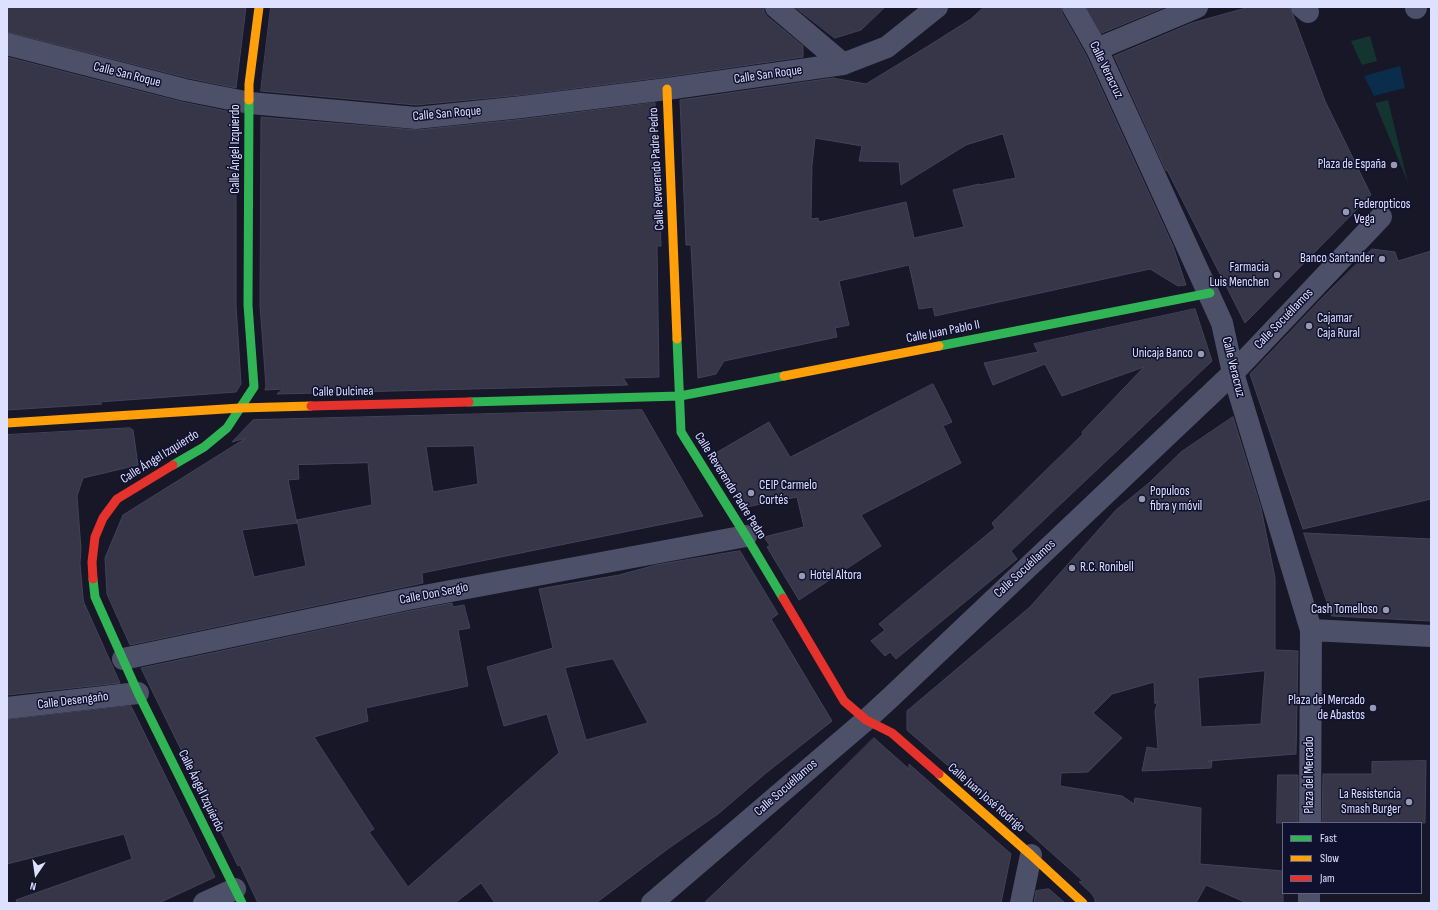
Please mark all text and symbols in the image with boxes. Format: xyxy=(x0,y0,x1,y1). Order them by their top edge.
street label: Calle Veracruz xyxy=(1086,39,1126,101)
street label: Calle San Roque xyxy=(92,59,162,91)
street label: Calle San Roque xyxy=(733,62,803,88)
street label: Calle San Roque xyxy=(412,103,482,125)
street label: Calle Ángel Izquierdo xyxy=(228,104,244,194)
street label: Calle Reverendo Padre Pedro xyxy=(646,107,668,231)
place label: Plaza de España xyxy=(1318,157,1386,173)
marker: Plaza de España xyxy=(1389,160,1399,170)
place label: Federopticos Vega xyxy=(1354,197,1411,228)
marker: Federopticos Vega xyxy=(1341,207,1351,217)
place label: Banco Santander xyxy=(1300,251,1374,267)
marker: Banco Santander xyxy=(1377,254,1387,264)
place label: Farmacia Luis Menchen xyxy=(1210,260,1269,291)
marker: Farmacia Luis Menchen xyxy=(1272,270,1282,280)
street label: Calle Socuéllamos xyxy=(1251,285,1317,353)
place label: Cajamar Caja Rural xyxy=(1317,311,1360,342)
street label: Calle Juan Pablo II xyxy=(905,317,981,347)
marker: Cajamar Caja Rural xyxy=(1304,321,1314,331)
street label: Calle Veracruz xyxy=(1218,335,1248,399)
place label: Unicaja Banco xyxy=(1132,346,1193,362)
marker: Unicaja Banco xyxy=(1196,349,1206,359)
street label: Calle Dulcinea xyxy=(312,384,374,400)
street label: Calle Ángel Izquierdo xyxy=(118,427,202,487)
street label: Calle Reverendo Padre Pedro xyxy=(691,430,769,542)
place label: CEIP Carmelo Cortés xyxy=(759,478,817,509)
place label: Populoos fibra y móvil xyxy=(1150,484,1202,515)
marker: CEIP Carmelo Cortés xyxy=(746,488,756,498)
marker: Populoos fibra y móvil xyxy=(1137,494,1147,504)
street label: Calle Socuéllamos xyxy=(991,537,1059,601)
place label: R.C. Ronibell xyxy=(1080,560,1134,576)
marker: R.C. Ronibell xyxy=(1067,563,1077,573)
place label: Hotel Altora xyxy=(810,568,862,584)
marker: Hotel Altora xyxy=(797,571,807,581)
street label: Calle Don Sergio xyxy=(398,580,470,608)
place label: Cash Tomelloso xyxy=(1311,602,1378,618)
marker: Cash Tomelloso xyxy=(1381,605,1391,615)
street label: Calle Desengaño xyxy=(37,689,109,713)
place label: Plaza del Mercado de Abastos xyxy=(1288,693,1365,724)
marker: Plaza del Mercado de Abastos xyxy=(1368,703,1378,713)
street label: Plaza del Mercado xyxy=(1302,736,1318,814)
street label: Calle Ángel Izquierdo xyxy=(174,747,228,835)
street label: Calle Socuéllamos xyxy=(751,756,821,820)
street label: Calle Juan José Rodrigo xyxy=(944,760,1028,836)
place label: La Resistencia Smash Burger xyxy=(1339,787,1401,818)
marker: La Resistencia Smash Burger xyxy=(1404,797,1414,807)
legend xyxy=(1282,822,1422,894)
text: Fast xyxy=(1320,831,1337,846)
text: Slow xyxy=(1320,851,1339,866)
north arrow xyxy=(16,854,56,894)
text: Jam xyxy=(1320,871,1335,886)
text: N xyxy=(29,879,38,893)

